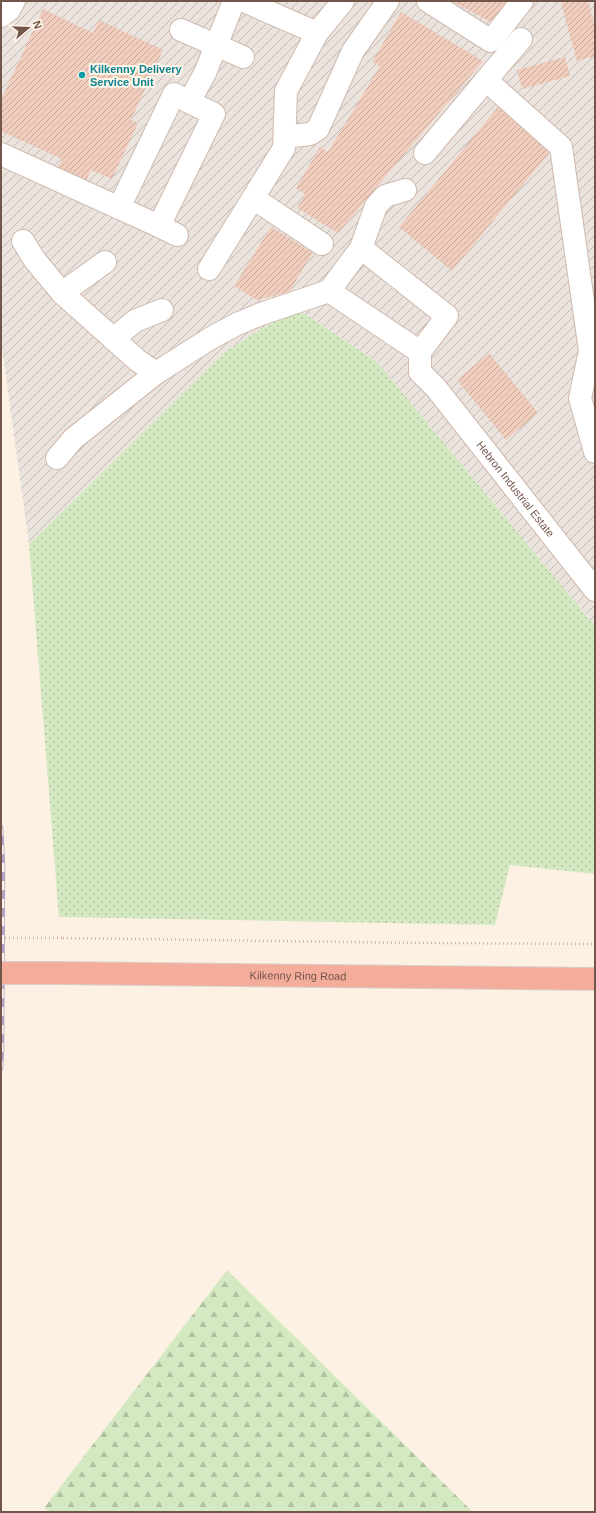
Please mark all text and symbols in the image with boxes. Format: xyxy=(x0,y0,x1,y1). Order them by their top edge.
north arrow xyxy=(8,8,48,48)
text: N xyxy=(30,19,44,31)
place label: Kilkenny Delivery Service Unit xyxy=(90,63,183,88)
marker: Kilkenny Delivery Service Unit xyxy=(77,70,87,80)
street label: Hebron Industrial Estate xyxy=(474,439,557,539)
street label: Kilkenny Ring Road xyxy=(250,969,346,982)

